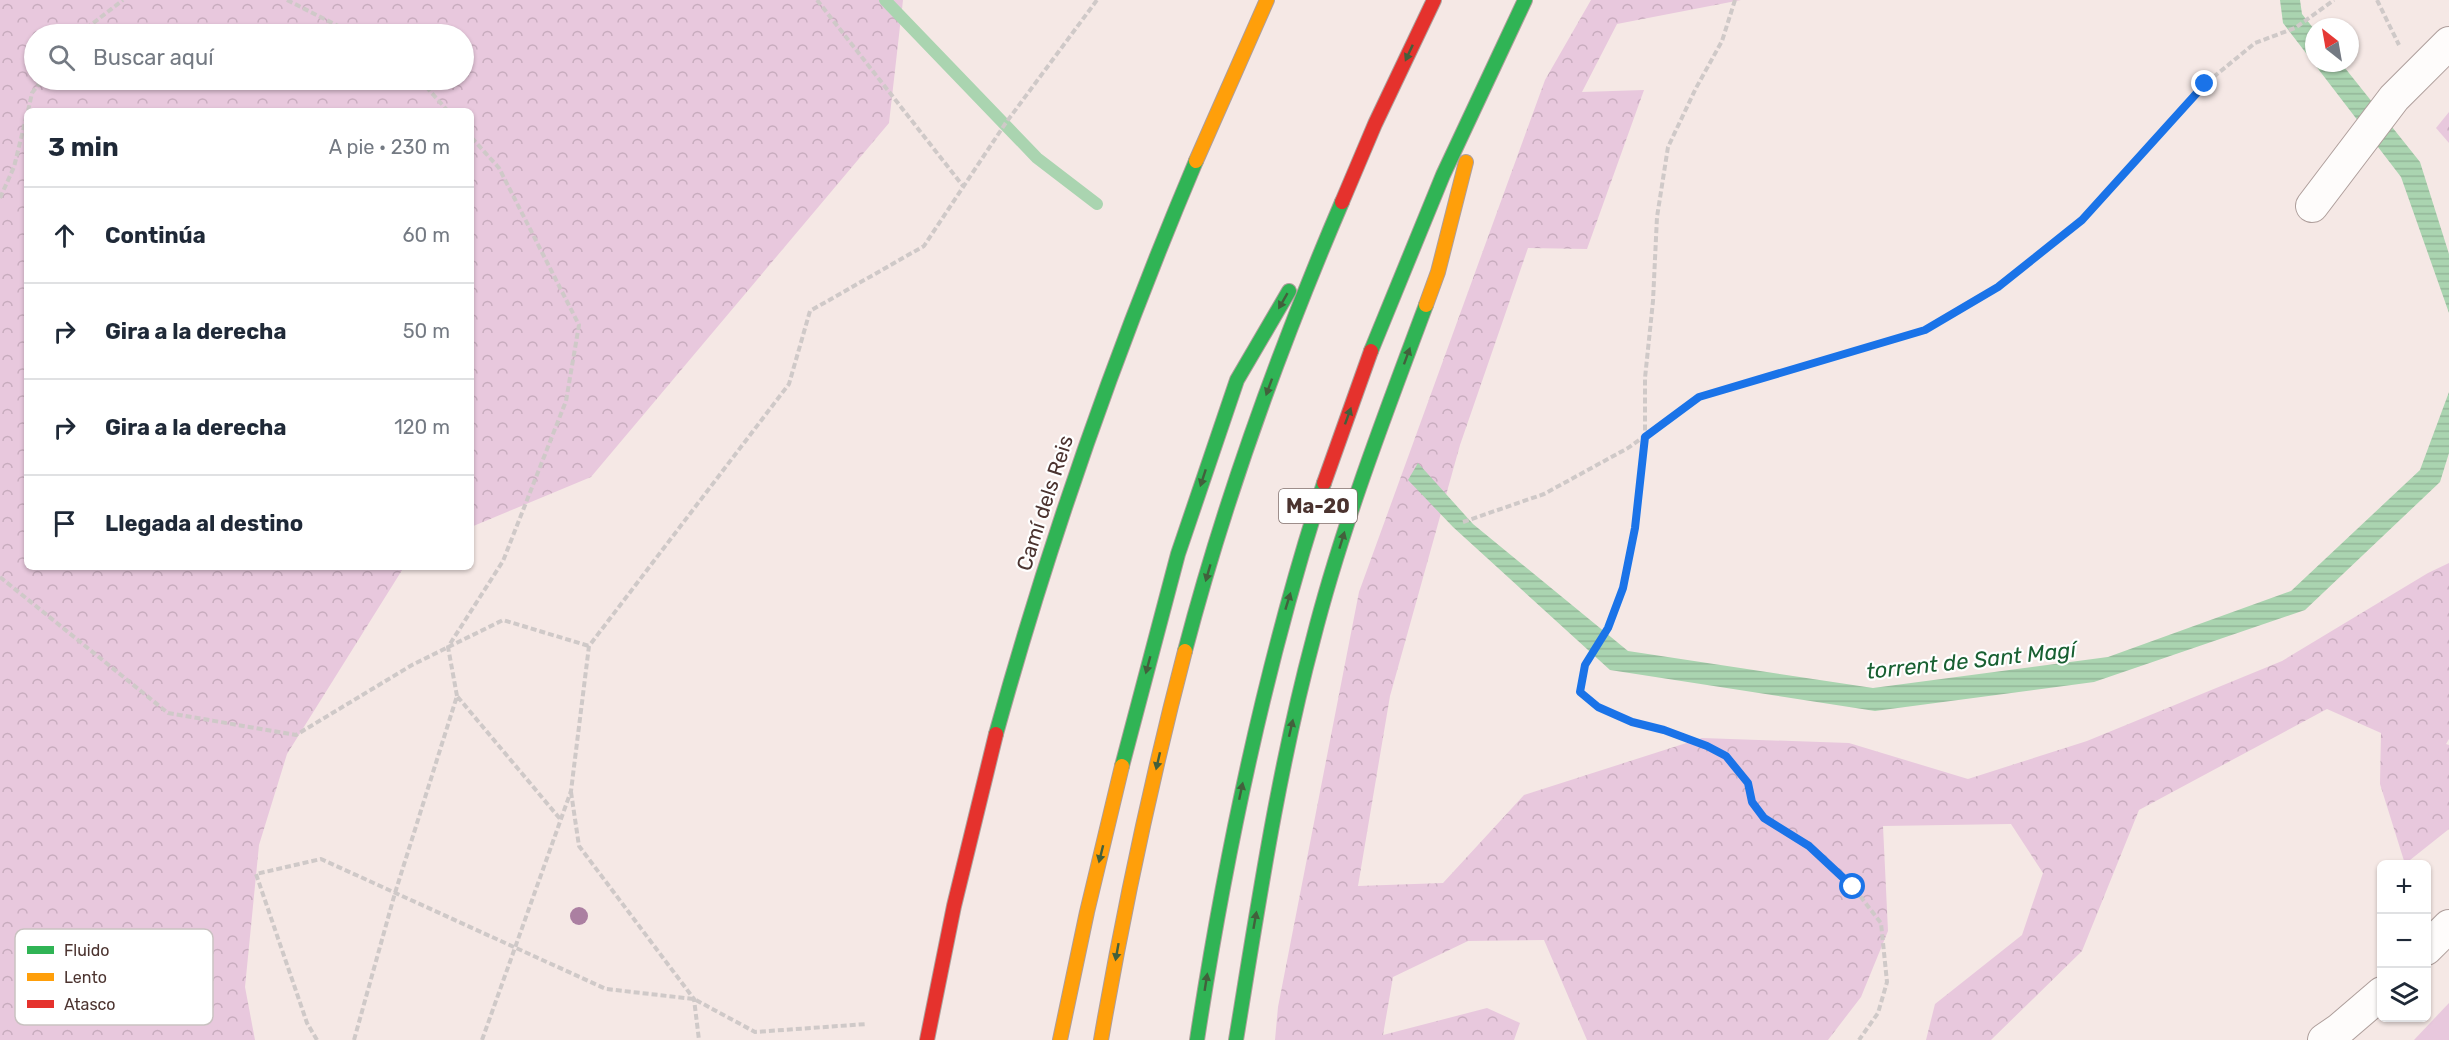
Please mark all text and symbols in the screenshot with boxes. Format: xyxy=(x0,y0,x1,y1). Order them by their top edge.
north arrow xyxy=(2305,18,2359,72)
search box xyxy=(24,24,474,90)
icon: search xyxy=(45,41,78,74)
text: Buscar aquí xyxy=(93,44,214,71)
one-way arrow xyxy=(1404,44,1413,61)
route end xyxy=(2191,70,2217,96)
text: 3 min xyxy=(48,132,119,163)
text: A pie · 230 m xyxy=(329,135,450,159)
icon: ahead xyxy=(48,219,81,252)
text: Continúa xyxy=(105,222,206,249)
text: 60 m xyxy=(403,223,450,247)
one-way arrow xyxy=(1277,293,1288,309)
icon: right xyxy=(48,315,81,348)
text: Gira a la derecha xyxy=(105,318,286,345)
text: 50 m xyxy=(403,319,450,343)
one-way arrow xyxy=(1402,347,1412,365)
one-way arrow xyxy=(1264,379,1274,397)
one-way arrow xyxy=(1344,407,1354,425)
icon: right xyxy=(48,411,81,444)
text: Gira a la derecha xyxy=(105,414,286,441)
text: 120 m xyxy=(394,415,450,439)
street label: Camí dels Reis xyxy=(1011,432,1078,574)
one-way arrow xyxy=(1198,469,1207,487)
road number: Ma-20 xyxy=(1279,489,1357,523)
icon: arrive xyxy=(48,507,81,540)
text: Llegada al destino xyxy=(105,510,303,537)
one-way arrow xyxy=(1338,531,1347,549)
one-way arrow xyxy=(1203,564,1212,582)
one-way arrow xyxy=(1284,592,1293,610)
water label: torrent de Sant Magí xyxy=(1865,636,2081,685)
one-way arrow xyxy=(1143,656,1152,674)
one-way arrow xyxy=(1287,719,1297,738)
one-way arrow xyxy=(1152,752,1162,770)
one-way arrow xyxy=(1237,781,1246,800)
one-way arrow xyxy=(1096,845,1106,863)
map controls xyxy=(2377,860,2431,1022)
button: + xyxy=(2377,860,2431,914)
route start xyxy=(1839,873,1865,899)
one-way arrow xyxy=(1251,910,1260,929)
button: − xyxy=(2377,914,2431,968)
legend xyxy=(15,929,213,1025)
text: Fluido xyxy=(64,941,109,960)
one-way arrow xyxy=(1112,942,1121,961)
text: Lento xyxy=(64,968,107,987)
button: layers xyxy=(2377,968,2431,1022)
one-way arrow xyxy=(1202,973,1211,992)
text: Atasco xyxy=(64,995,116,1014)

